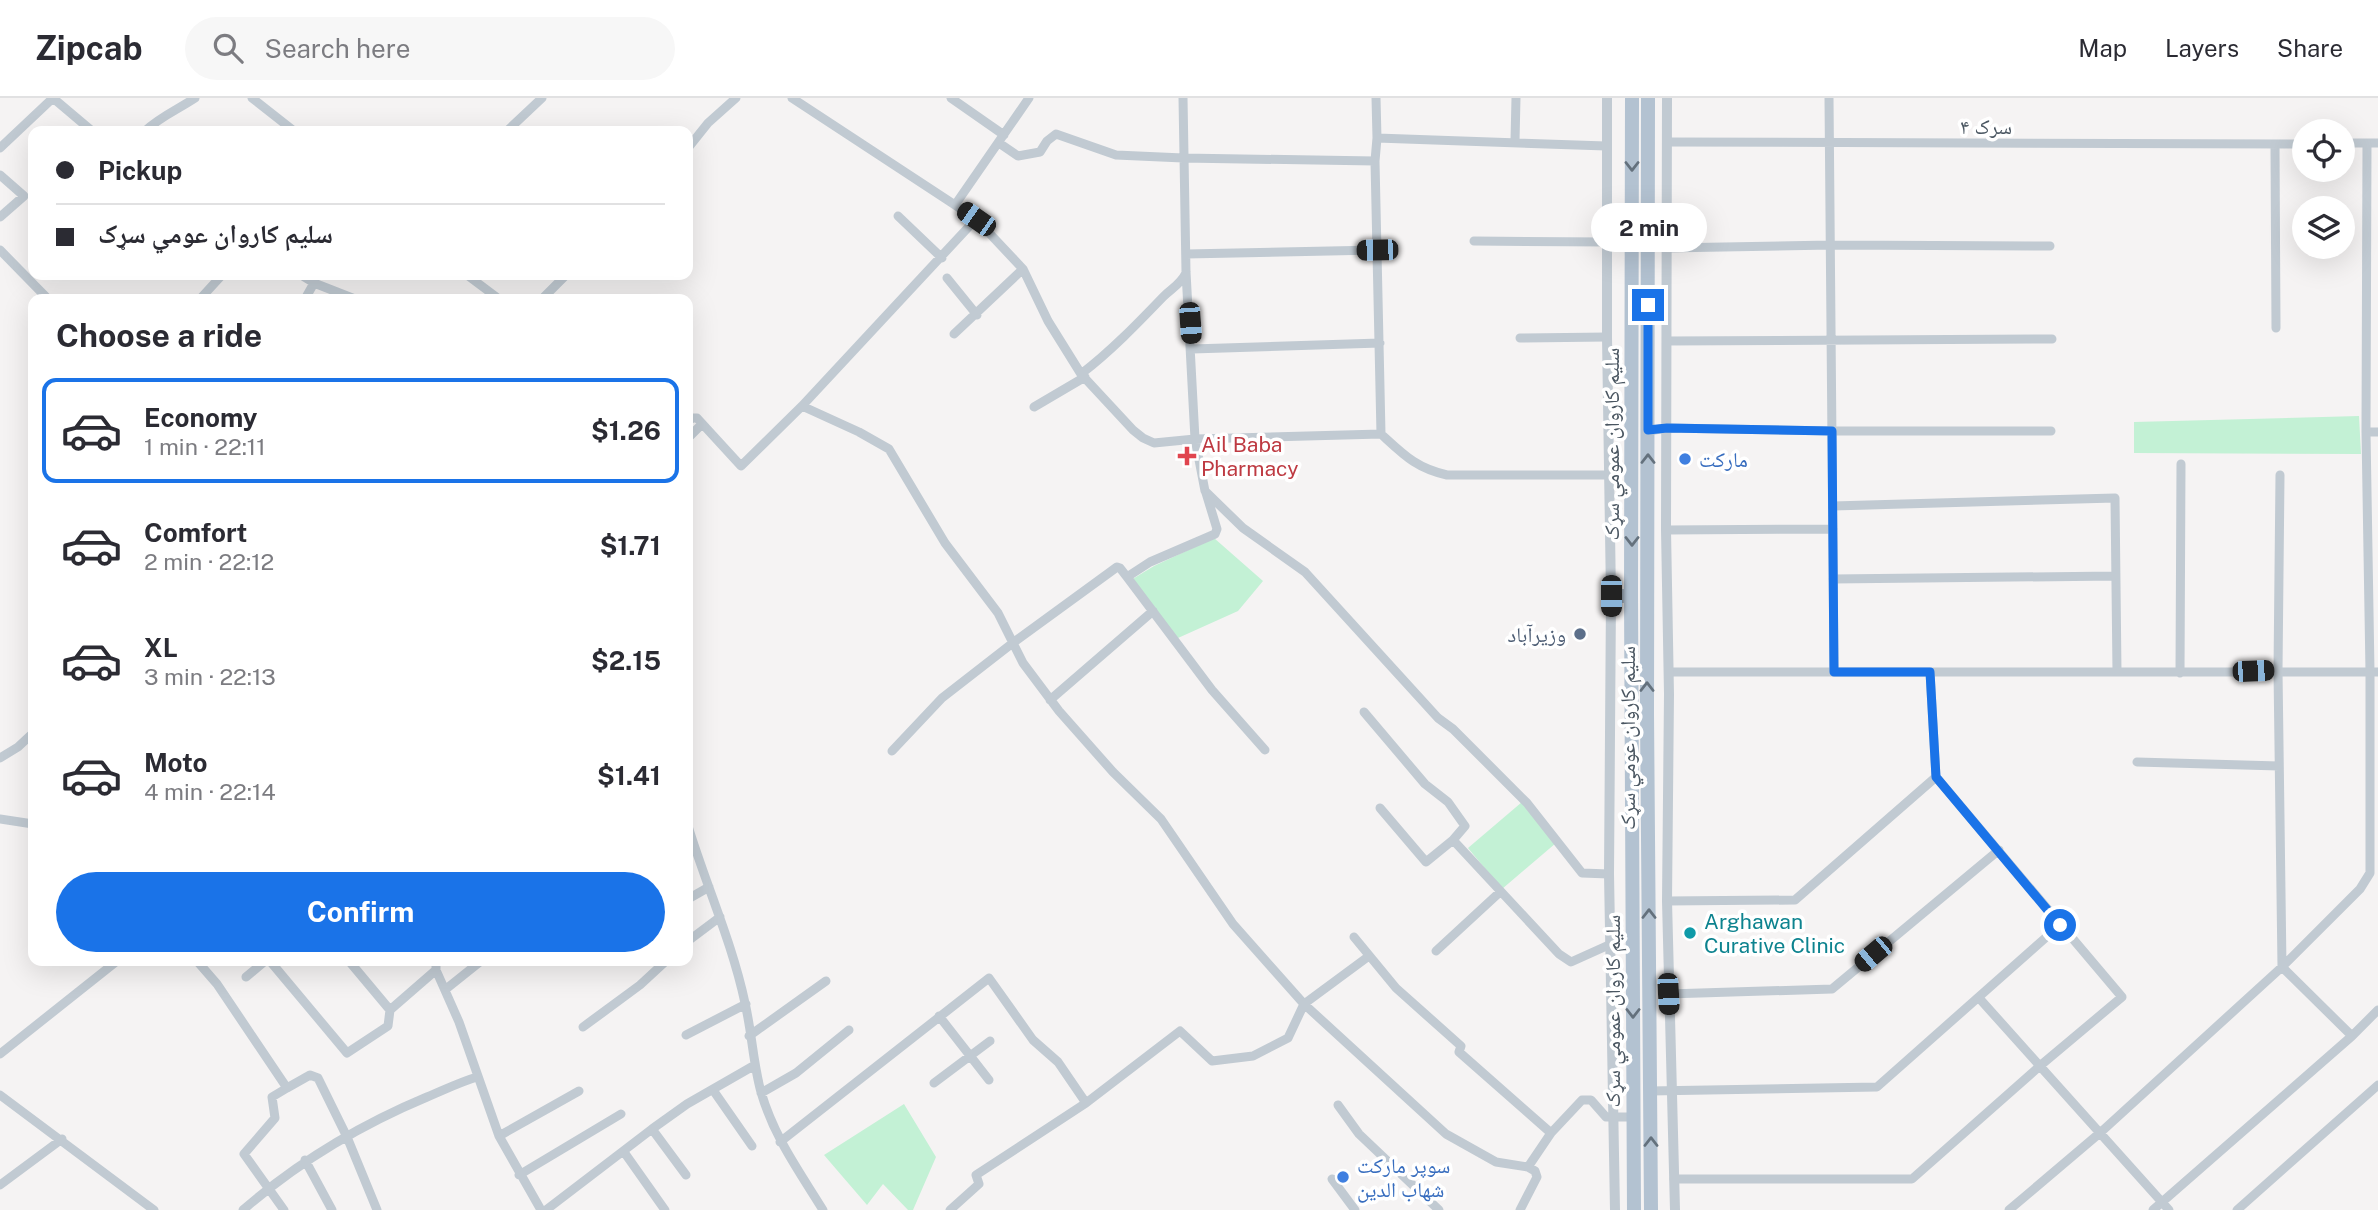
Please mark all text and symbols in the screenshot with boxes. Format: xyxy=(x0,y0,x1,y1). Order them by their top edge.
search box xyxy=(185,17,675,80)
text: Zipcab xyxy=(35,29,143,67)
icon: search xyxy=(209,29,247,67)
text: Search here xyxy=(265,33,411,64)
text: Map xyxy=(2078,34,2127,62)
text: Layers xyxy=(2165,34,2239,62)
text: Share xyxy=(2277,34,2343,62)
street label: سرک ۴ xyxy=(1960,114,2012,139)
map controls xyxy=(2292,119,2355,259)
button: locate xyxy=(2292,119,2355,182)
text: Pickup xyxy=(98,155,182,186)
one-way arrow xyxy=(1624,161,1640,172)
button: layers xyxy=(2292,196,2355,259)
car xyxy=(953,198,1000,240)
callout: 2 min xyxy=(1590,204,1706,252)
text: 2 min xyxy=(1619,214,1679,241)
text: سلیم کاروان عومي سړک xyxy=(98,218,333,249)
car xyxy=(1356,239,1399,261)
route end xyxy=(1632,289,1664,321)
car xyxy=(1179,301,1202,345)
text: Choose a ride xyxy=(56,317,262,354)
street label: سلیم کاروان عمومي سړک xyxy=(1599,348,1628,540)
icon: car xyxy=(60,399,123,462)
text: Economy xyxy=(144,402,257,433)
text: $1.26 xyxy=(591,415,661,446)
place label: Ail Baba Pharmacy xyxy=(1201,432,1299,481)
text: 1 min · 22:11 xyxy=(144,433,266,460)
place label: مارکت xyxy=(1699,447,1748,472)
marker: Ail Baba Pharmacy xyxy=(1179,448,1195,464)
marker: مارکت xyxy=(1677,451,1693,467)
one-way arrow xyxy=(1640,454,1656,464)
icon: car xyxy=(60,514,123,577)
text: Comfort xyxy=(144,517,247,548)
text: $1.71 xyxy=(600,530,661,561)
one-way arrow xyxy=(1624,536,1640,546)
text: 2 min · 22:12 xyxy=(144,548,274,575)
car xyxy=(1601,575,1622,617)
place label: وزیرآباد xyxy=(1508,622,1566,647)
marker: وزیرآباد xyxy=(1572,626,1588,642)
icon: car xyxy=(60,629,123,692)
text: XL xyxy=(144,632,178,663)
text: $2.15 xyxy=(591,645,661,676)
street label: سلیم کاروان عومي سړک xyxy=(1615,646,1644,830)
car xyxy=(2232,660,2275,682)
text: 3 min · 22:13 xyxy=(144,663,276,690)
one-way arrow xyxy=(1639,681,1655,692)
icon: car xyxy=(60,744,123,807)
text: Moto xyxy=(144,747,207,778)
text: $1.41 xyxy=(597,760,661,791)
text: 4 min · 22:14 xyxy=(144,778,276,805)
button: Confirm xyxy=(56,872,665,952)
one-way arrow xyxy=(1641,909,1657,919)
place label: Arghawan Curative Clinic xyxy=(1704,909,1845,958)
route start xyxy=(2044,909,2076,941)
street label: سلیم کاروان عمومي سړک xyxy=(1600,915,1629,1107)
marker: Arghawan Curative Clinic xyxy=(1682,925,1698,941)
car xyxy=(1851,932,1896,976)
car xyxy=(1657,972,1680,1016)
one-way arrow xyxy=(1625,1008,1641,1019)
one-way arrow xyxy=(1643,1136,1659,1147)
place label: سوپر مارکت شهاب الدین xyxy=(1357,1153,1450,1203)
marker: سوپر مارکت شهاب الدین xyxy=(1335,1169,1351,1185)

